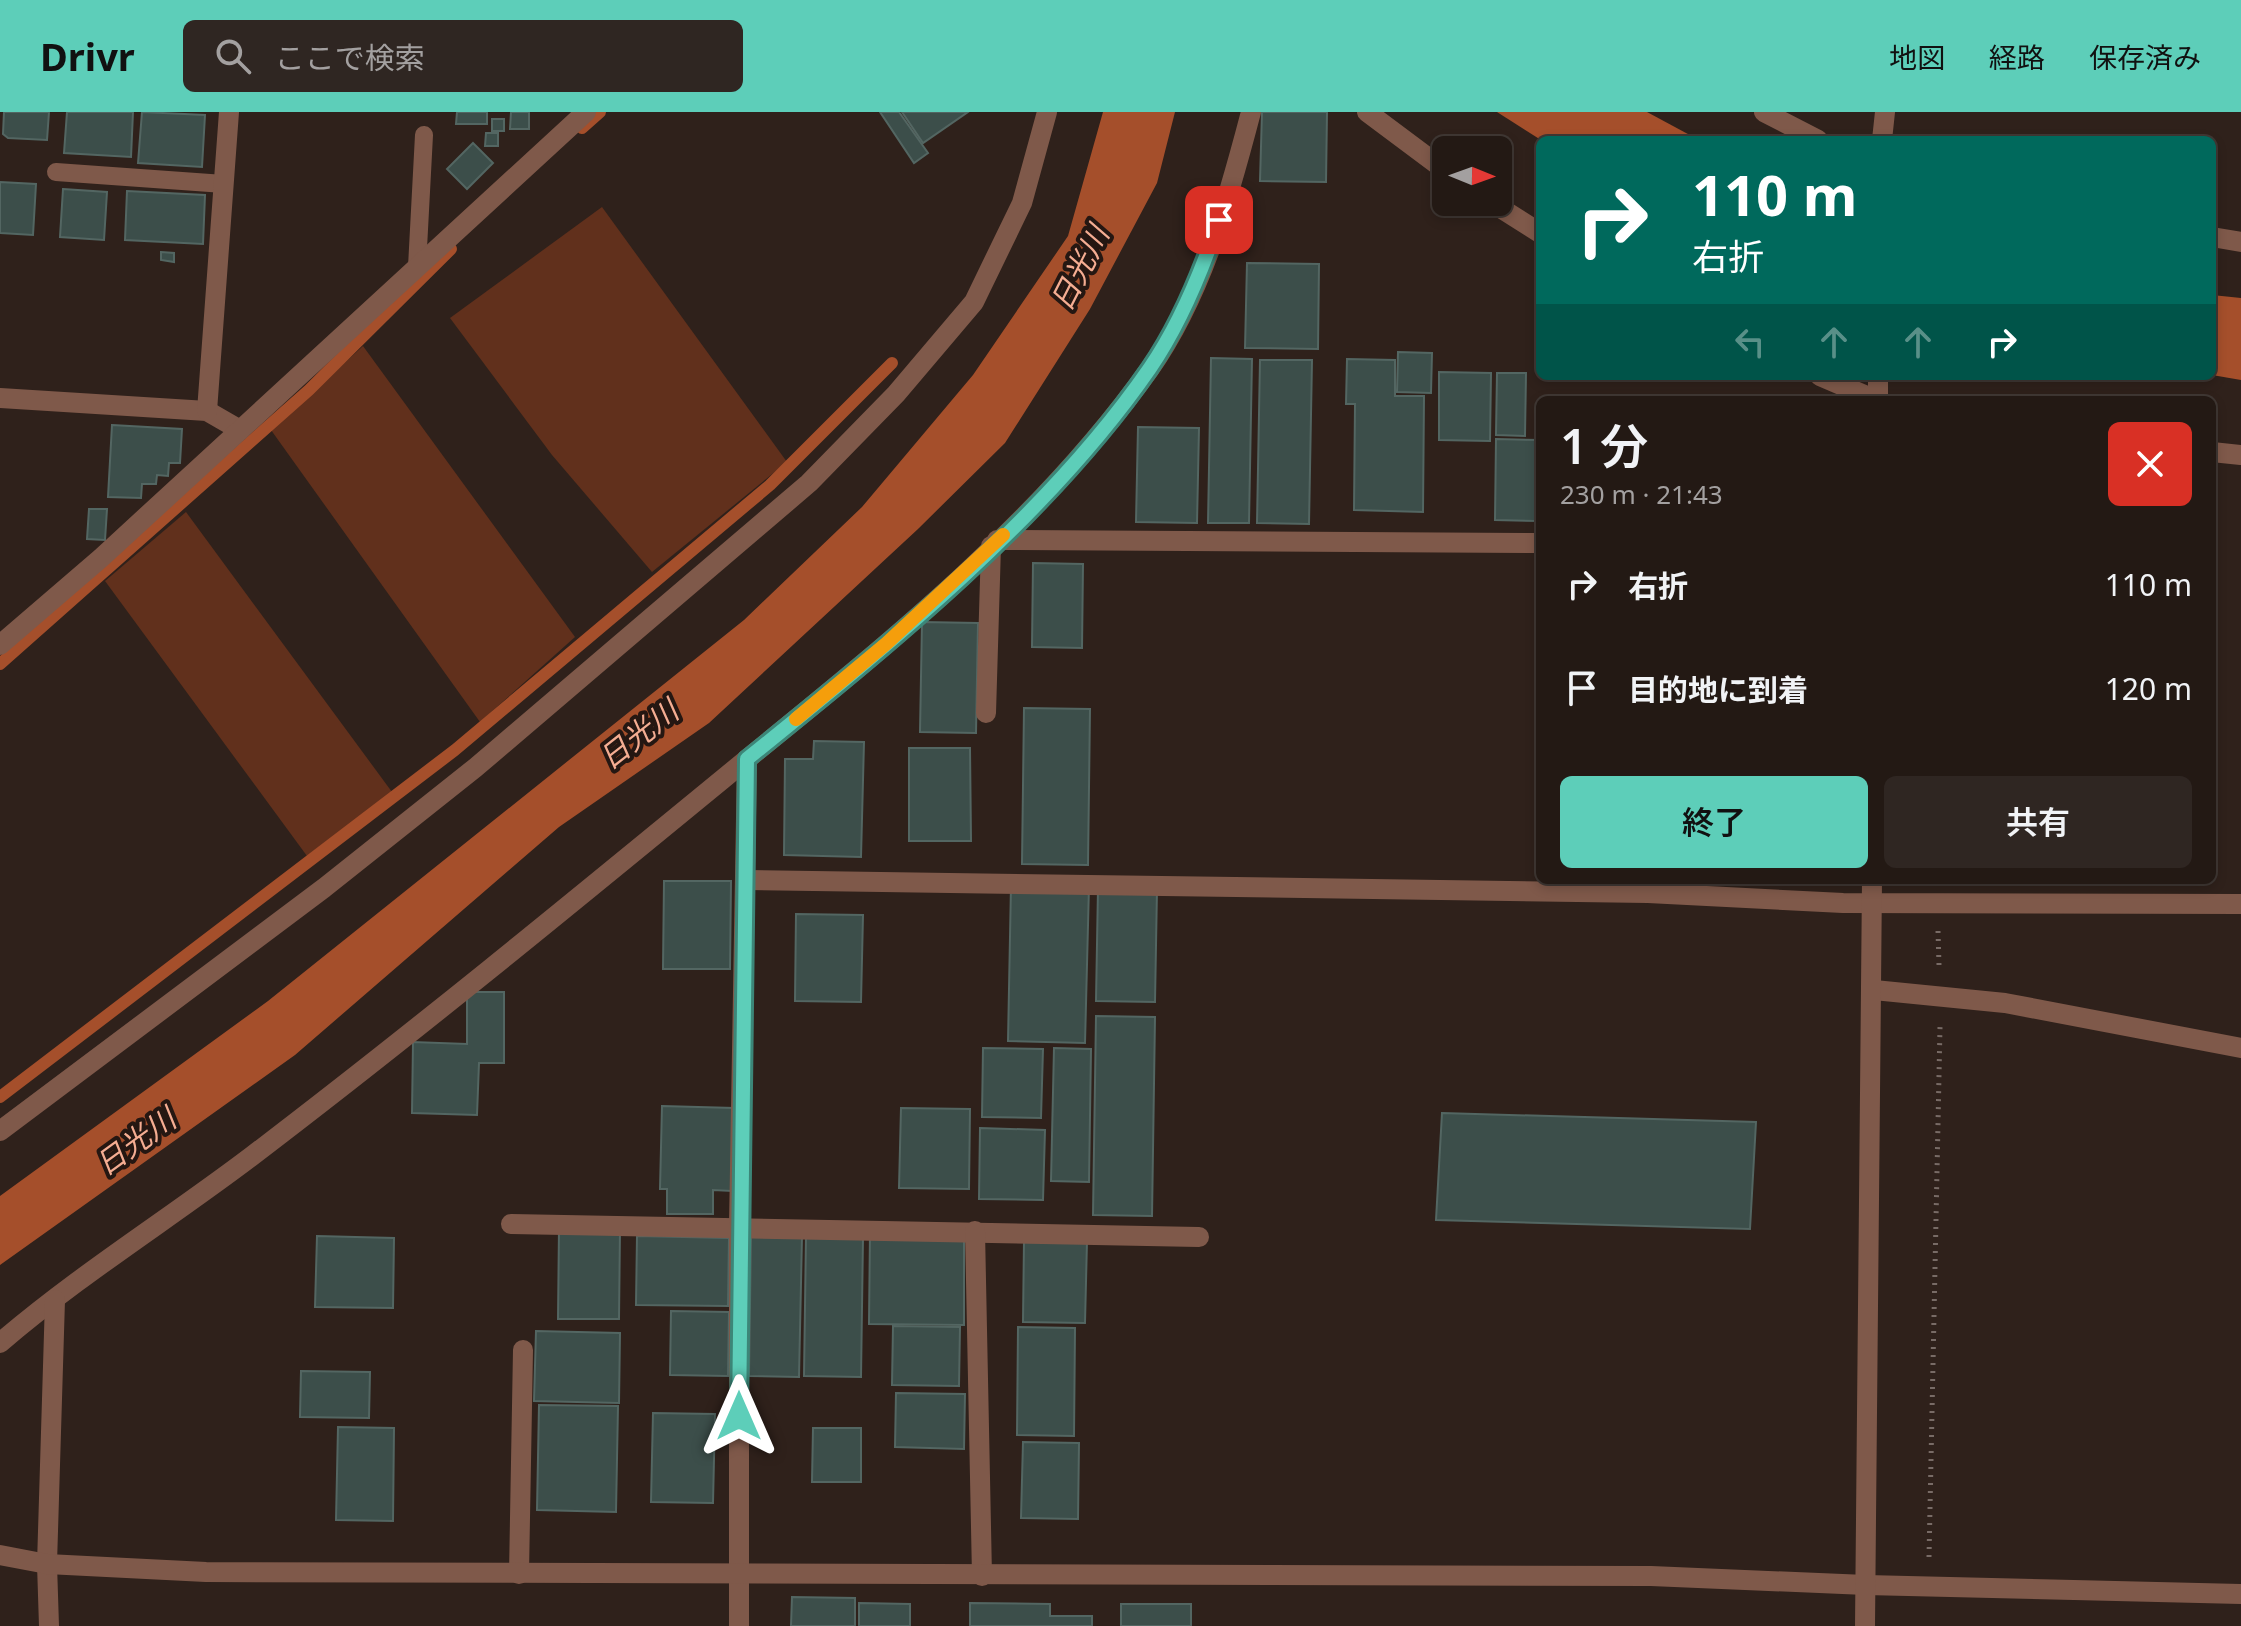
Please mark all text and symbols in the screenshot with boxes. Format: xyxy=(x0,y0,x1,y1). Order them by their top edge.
search box xyxy=(183,20,743,92)
text: Drivr xyxy=(40,30,135,82)
icon: search xyxy=(211,34,255,78)
text: ここで検索 xyxy=(275,37,425,78)
text: 地図 xyxy=(1889,38,1945,76)
text: 経路 xyxy=(1989,38,2045,76)
text: 保存済み xyxy=(2089,38,2201,76)
north arrow xyxy=(1432,136,1512,216)
map controls xyxy=(1432,136,1512,216)
text: 110 m xyxy=(1692,156,1857,232)
icon: right xyxy=(1560,168,1664,272)
pin xyxy=(1185,186,1253,254)
icon: arrive xyxy=(1197,198,1241,242)
water label: 日光川 xyxy=(1040,216,1119,317)
text: 右折 xyxy=(1692,232,1764,281)
icon: left xyxy=(1728,320,1772,364)
icon: ahead xyxy=(1812,320,1856,364)
icon: ahead xyxy=(1896,320,1940,364)
icon: right xyxy=(1980,320,2024,364)
text: 1 分 xyxy=(1560,413,1648,478)
button: close xyxy=(2108,422,2192,506)
text: 230 m · 21:43 xyxy=(1560,476,1723,512)
icon: right xyxy=(1560,562,1604,606)
text: 110 m xyxy=(2105,564,2192,605)
text: 右折 xyxy=(1628,565,1688,606)
icon: arrive xyxy=(1560,666,1604,710)
text: 120 m xyxy=(2105,668,2192,709)
text: 目的地に到着 xyxy=(1628,669,1808,710)
water label: 日光川 xyxy=(590,688,688,778)
button: 終了 xyxy=(1560,776,1868,868)
button: 共有 xyxy=(1884,776,2192,868)
water label: 日光川 xyxy=(87,1096,186,1184)
position arrow xyxy=(697,1374,781,1458)

